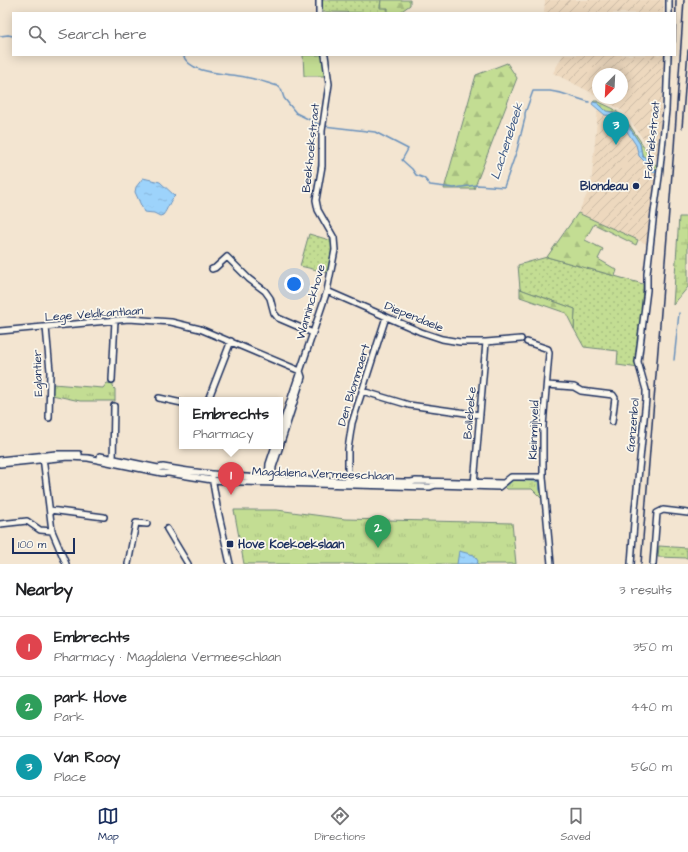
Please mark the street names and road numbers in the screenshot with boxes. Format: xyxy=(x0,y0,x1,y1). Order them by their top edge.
street label: Fabriekstraat xyxy=(639,100,665,180)
street label: Beekhoekstraat xyxy=(298,102,324,194)
street label: Wanninckhove xyxy=(292,262,330,342)
street label: Diependaele xyxy=(382,297,447,337)
street label: Lege Veldkantlaan xyxy=(44,302,144,327)
street label: Den Blommaert xyxy=(333,342,375,428)
street label: Eglantier xyxy=(29,349,48,397)
street label: Bollebeke xyxy=(459,386,481,440)
street label: Ganzenbol xyxy=(622,397,644,453)
street label: Kleinmijlveld xyxy=(524,400,544,460)
street label: Magdalena Vermeeschlaan xyxy=(252,463,394,486)

